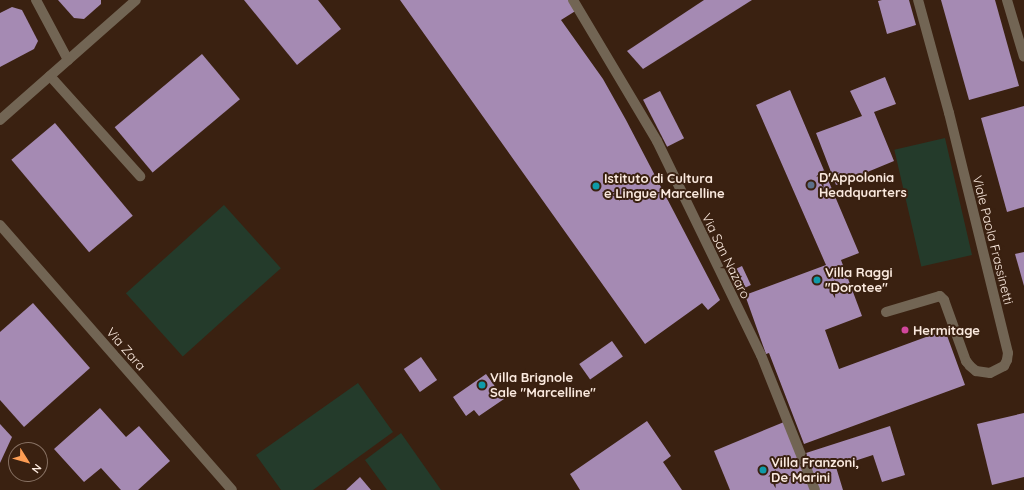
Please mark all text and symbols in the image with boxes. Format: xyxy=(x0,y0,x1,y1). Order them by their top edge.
place label: D'Appolonia Headquarters xyxy=(819,170,907,201)
place label: Istituto di Cultura e Lingue Marcelline xyxy=(604,171,725,202)
street label: Viale Paola Frassinetti xyxy=(969,174,1017,306)
marker: D'Appolonia Headquarters xyxy=(806,180,816,190)
marker: Istituto di Cultura e Lingue Marcelline xyxy=(591,181,601,191)
street label: Via San Nazaro xyxy=(699,211,753,301)
place label: Villa Raggi "Dorotee" xyxy=(825,265,893,296)
marker: Villa Raggi "Dorotee" xyxy=(812,275,822,285)
place label: Hermitage xyxy=(913,322,980,338)
street label: Via Zara xyxy=(103,324,149,374)
marker: Hermitage xyxy=(900,325,910,335)
place label: Villa Brignole Sale "Marcelline" xyxy=(490,370,596,401)
marker: Villa Brignole Sale "Marcelline" xyxy=(477,380,487,390)
north arrow xyxy=(8,442,48,482)
place label: Villa Franzoni, De Marini xyxy=(771,455,859,486)
text: N xyxy=(29,461,45,476)
marker: Villa Franzoni, De Marini xyxy=(758,465,768,475)

